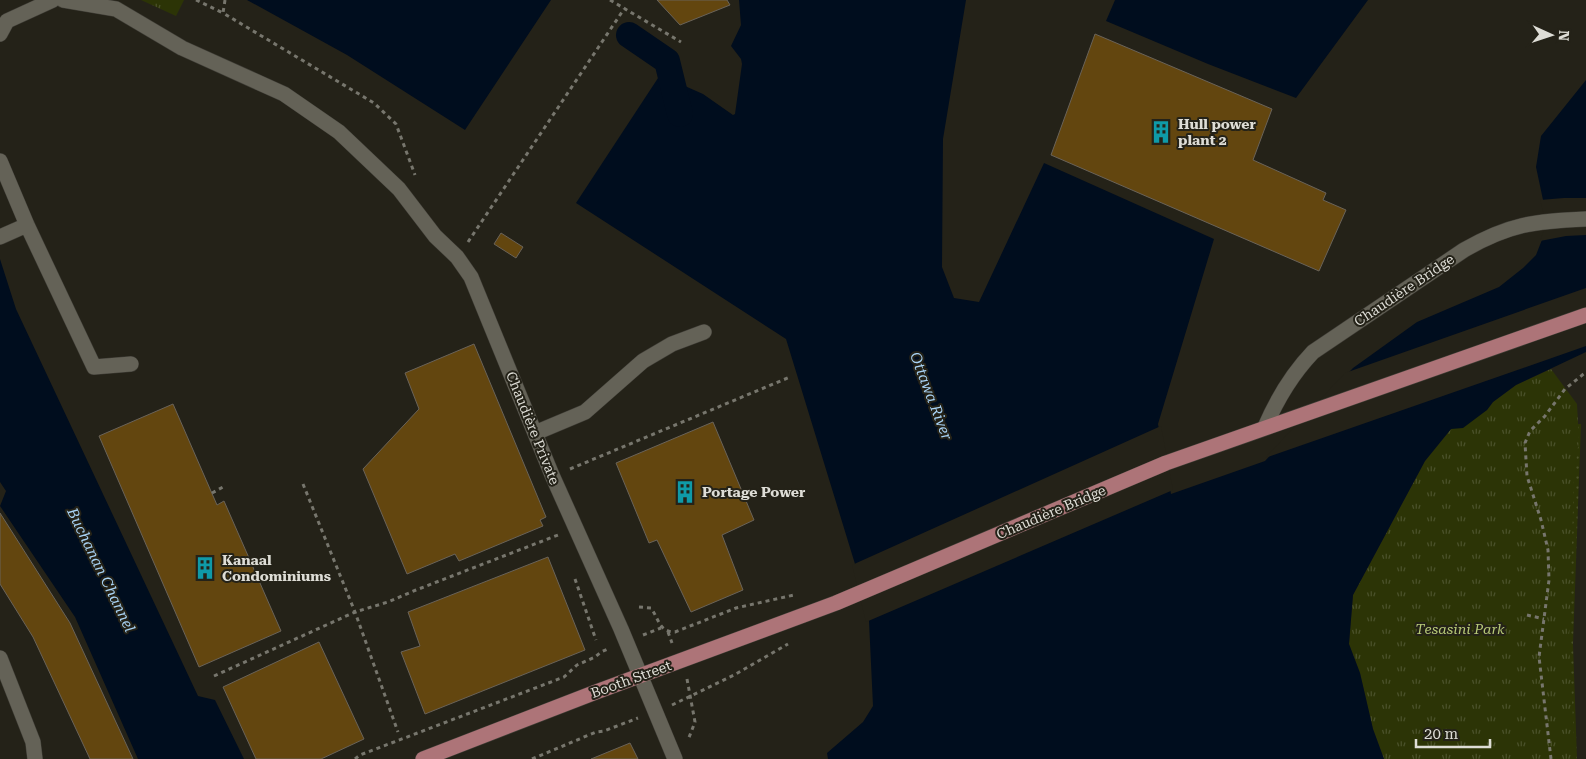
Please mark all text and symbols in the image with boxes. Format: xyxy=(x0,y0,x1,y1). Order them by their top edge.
north arrow xyxy=(1526,10,1576,60)
text: N xyxy=(1556,30,1572,42)
place label: Hull power plant 2 xyxy=(1178,116,1257,148)
building icon: Hull power plant 2 xyxy=(1148,119,1174,145)
street label: Chaudière Bridge xyxy=(1351,250,1457,329)
water label: Ottawa River xyxy=(906,350,956,443)
street label: Chaudière Private xyxy=(503,369,563,487)
building icon: Portage Power xyxy=(672,479,698,505)
street label: Chaudière Bridge xyxy=(994,482,1108,542)
place label: Portage Power xyxy=(702,484,806,500)
water label: Buchanan Channel xyxy=(63,504,139,635)
place label: Kanaal Condominiums xyxy=(222,552,331,584)
building icon: Kanaal Condominiums xyxy=(192,555,218,581)
park label: Tesasini Park xyxy=(1415,621,1505,637)
street label: Booth Street xyxy=(589,657,673,701)
scale bar xyxy=(1416,716,1490,748)
text: 20 m xyxy=(1424,725,1459,743)

